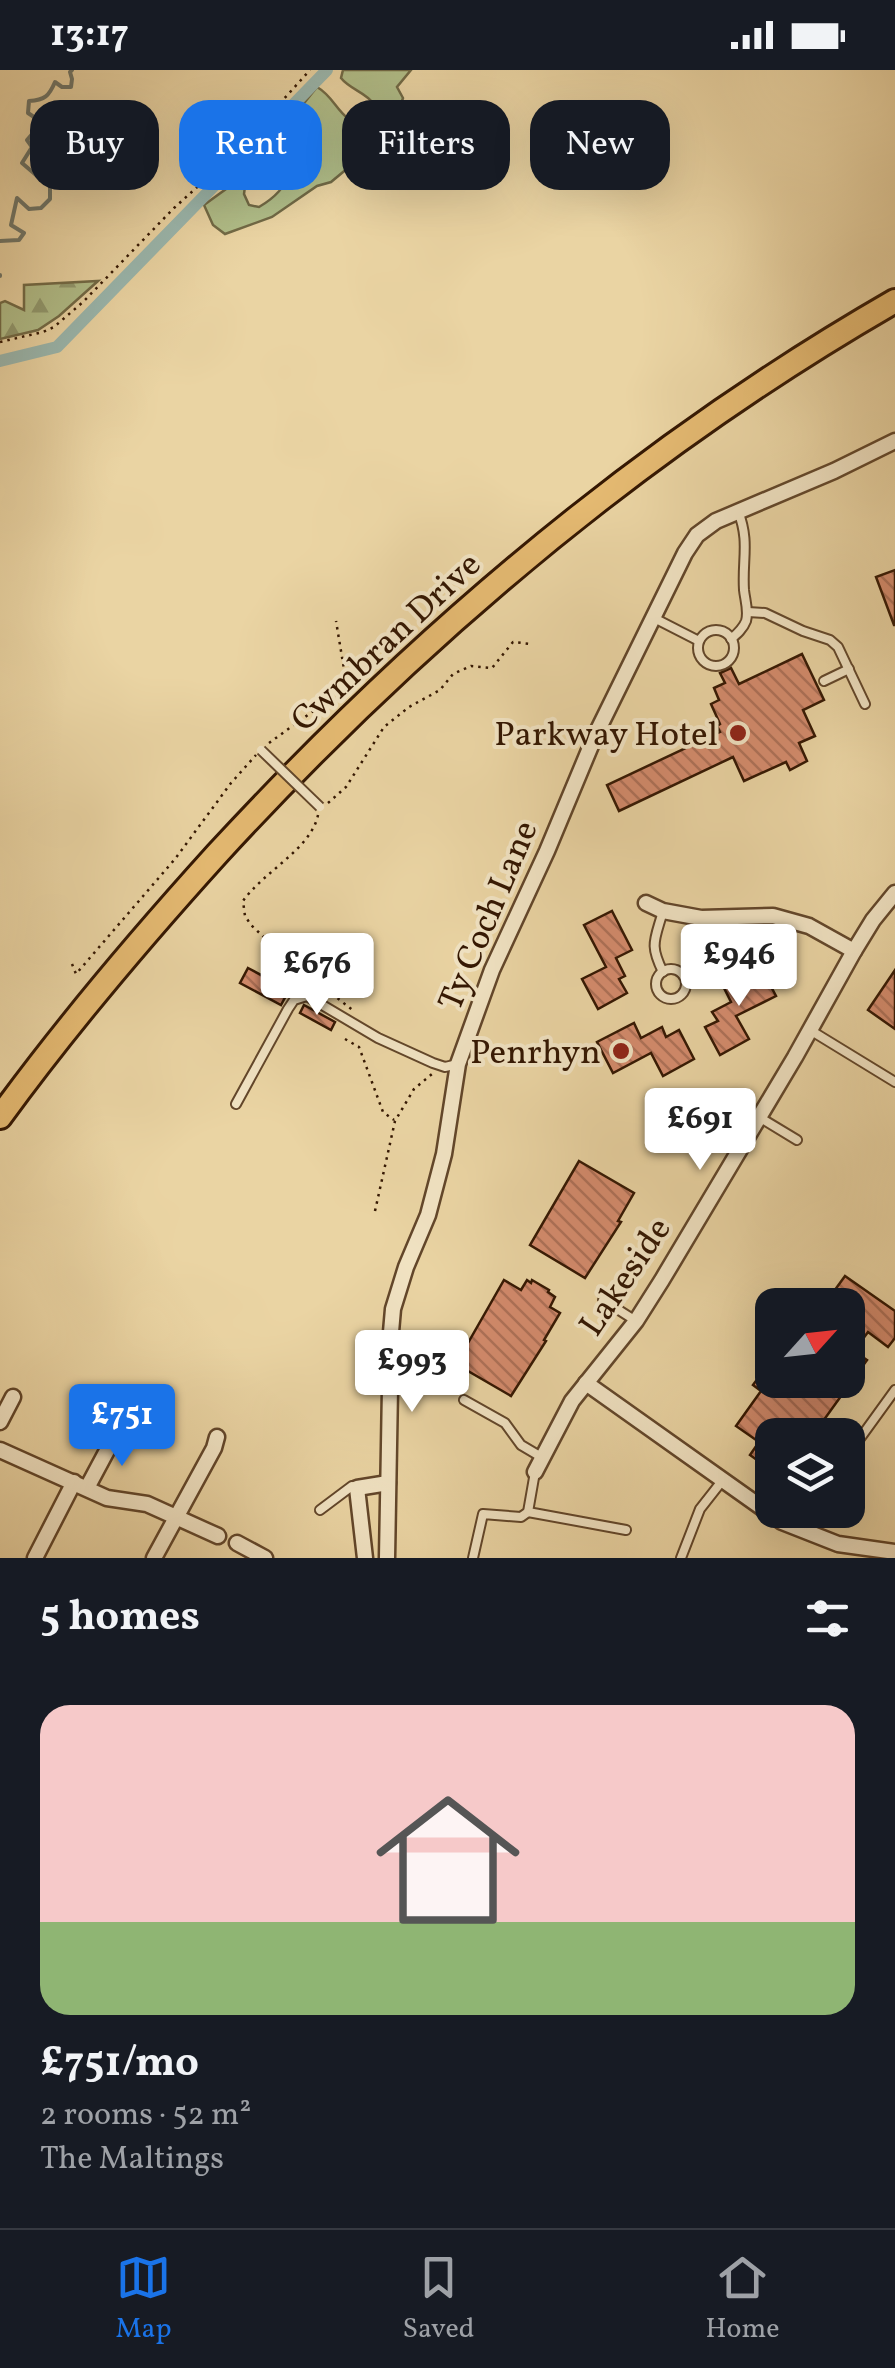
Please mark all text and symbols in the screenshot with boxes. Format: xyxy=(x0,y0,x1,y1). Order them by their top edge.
text: 13:17 xyxy=(50,9,129,62)
chip: Buy xyxy=(30,100,159,190)
chip: Rent xyxy=(179,100,322,190)
chip: Filters xyxy=(342,100,510,190)
chip: New xyxy=(530,100,670,190)
street label: Cwmbran Drive xyxy=(281,542,493,744)
place label: Parkway Hotel xyxy=(494,712,718,760)
marker: Parkway Hotel xyxy=(727,722,749,744)
street label: Ty Coch Lane xyxy=(428,814,551,1019)
pin: £946 xyxy=(680,924,798,1009)
pin: £676 xyxy=(258,933,376,1018)
text: £946 xyxy=(703,934,775,978)
text: £676 xyxy=(283,943,351,987)
place label: Penrhyn xyxy=(470,1030,601,1078)
marker: Penrhyn xyxy=(610,1040,632,1062)
pin: £691 xyxy=(641,1088,759,1173)
text: £691 xyxy=(667,1098,733,1142)
street label: Lakeside xyxy=(569,1209,684,1347)
north arrow xyxy=(755,1288,865,1398)
map controls xyxy=(755,1288,865,1528)
pin: £993 xyxy=(353,1330,471,1415)
text: £993 xyxy=(377,1340,447,1384)
pin: £751 xyxy=(63,1384,181,1469)
text: £751 xyxy=(91,1394,153,1438)
button: layers xyxy=(755,1418,865,1528)
text: 5 homes xyxy=(40,1589,200,1648)
icon: filters xyxy=(800,1591,855,1646)
icon: home xyxy=(358,1770,538,1950)
text: £751/mo xyxy=(40,2035,199,2094)
text: 2 rooms · 52 m² xyxy=(40,2094,251,2138)
text: The Maltings xyxy=(40,2138,224,2182)
tab: Map xyxy=(115,2250,172,2349)
tab: Saved xyxy=(402,2250,475,2349)
tab: Home xyxy=(705,2250,780,2349)

